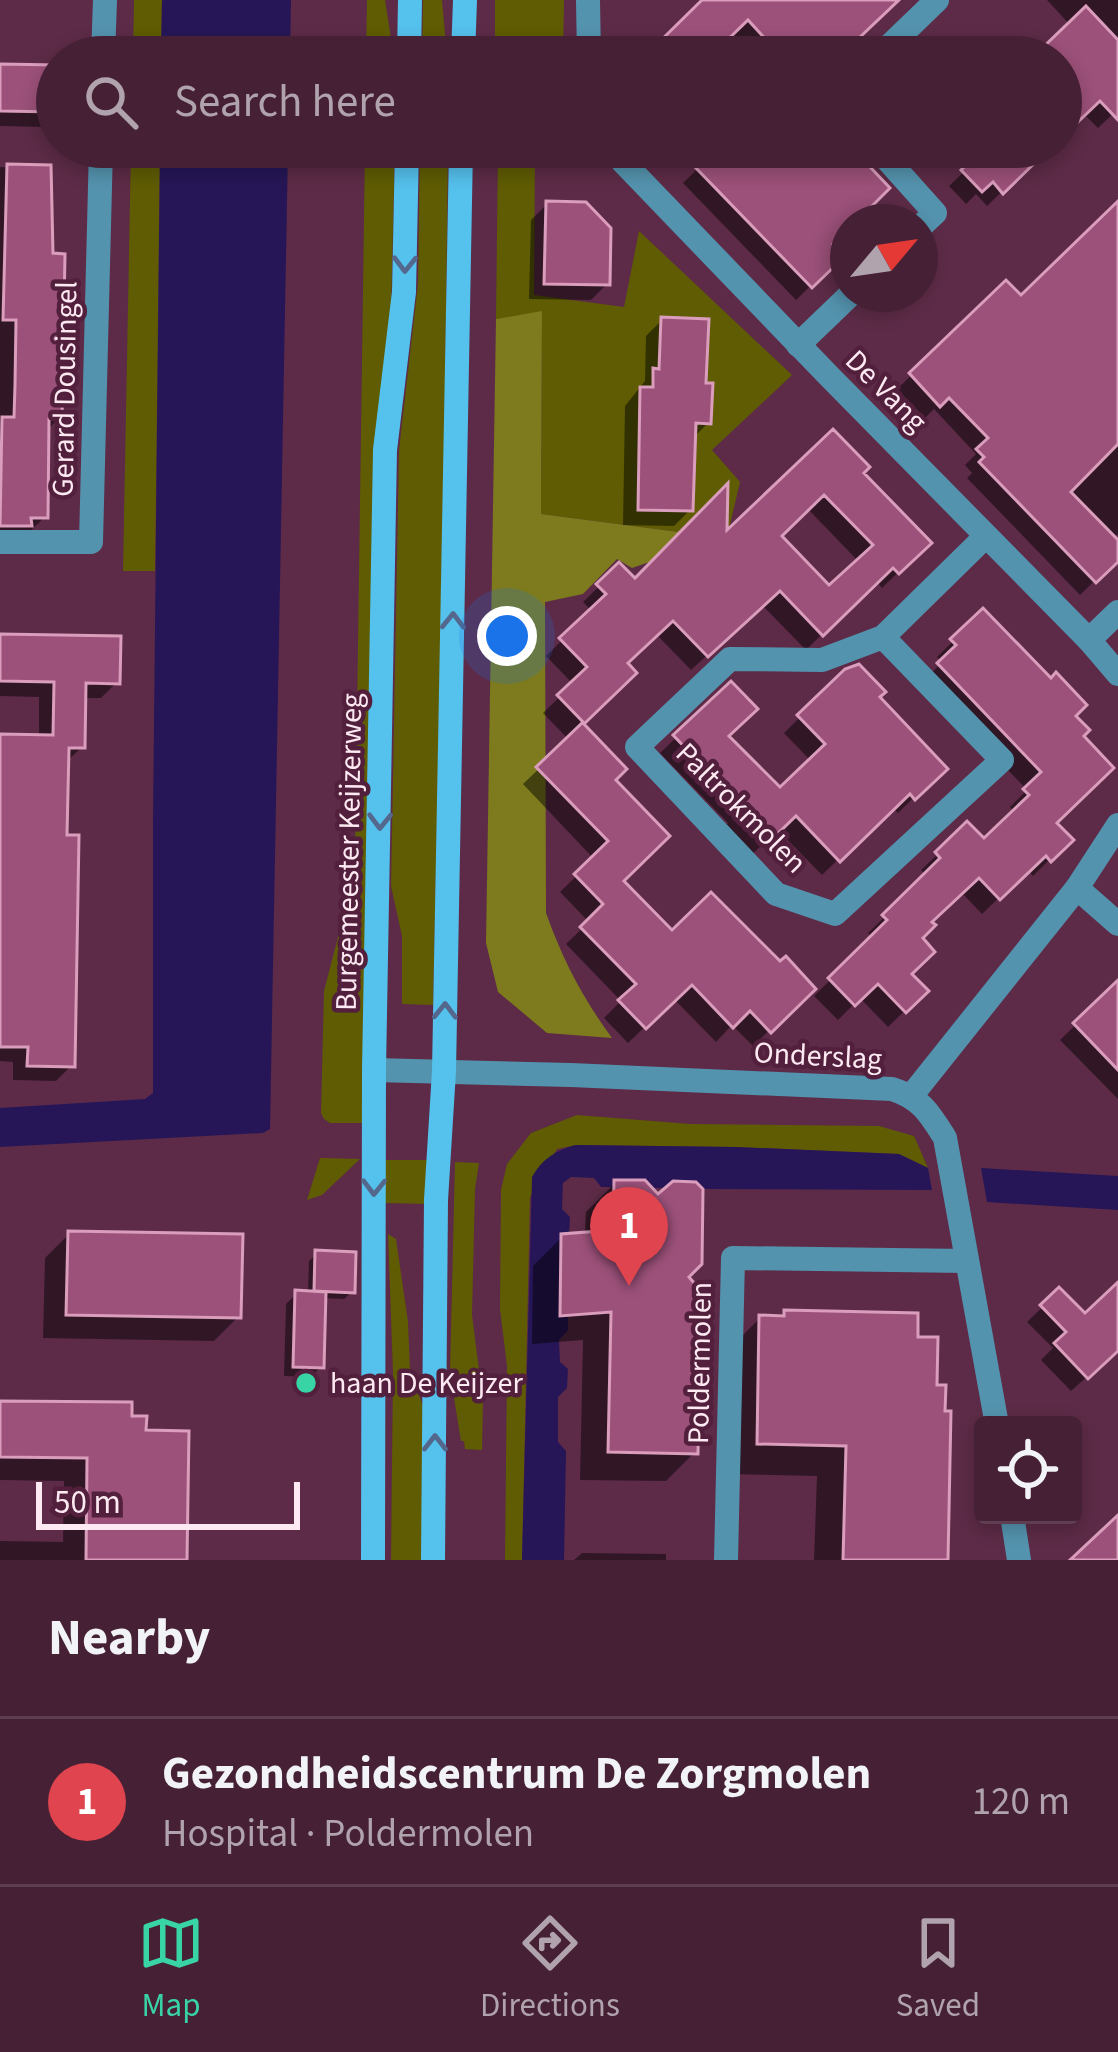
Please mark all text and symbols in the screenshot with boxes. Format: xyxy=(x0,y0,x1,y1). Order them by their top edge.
search box xyxy=(36,36,1082,168)
icon: search xyxy=(78,69,144,135)
text: Search here xyxy=(174,70,396,134)
north arrow xyxy=(830,204,938,312)
one-way arrow xyxy=(392,255,418,274)
street label: Gerard Dousingel xyxy=(42,281,88,497)
street label: De Vang xyxy=(835,340,937,442)
your location xyxy=(477,606,537,666)
one-way arrow xyxy=(439,611,465,630)
street label: Burgemeester Keijzerweg xyxy=(325,693,373,1011)
street label: Paltrokmolen xyxy=(666,733,816,883)
one-way arrow xyxy=(367,813,393,831)
one-way arrow xyxy=(432,1001,458,1020)
street label: Onderslag xyxy=(753,1031,883,1081)
one-way arrow xyxy=(361,1179,387,1197)
pin: 1 xyxy=(590,1187,668,1286)
street label: Poldermolen xyxy=(677,1282,723,1444)
place label: haan De Keijzer xyxy=(330,1362,523,1405)
marker: haan De Keijzer xyxy=(293,1370,319,1396)
map controls xyxy=(974,1416,1082,1524)
button: locate xyxy=(974,1416,1082,1524)
one-way arrow xyxy=(422,1433,448,1451)
scale bar xyxy=(36,1476,300,1529)
text: 50 m xyxy=(54,1479,121,1526)
text: Nearby xyxy=(48,1602,210,1674)
text: Gezondheidscentrum De Zorgmolen xyxy=(162,1742,871,1806)
text: 1 xyxy=(77,1774,97,1830)
text: 120 m xyxy=(972,1774,1070,1830)
text: Hospital · Poldermolen xyxy=(162,1806,534,1862)
tab: Map xyxy=(138,1910,204,2029)
tab: Directions xyxy=(480,1910,620,2029)
tab: Saved xyxy=(896,1910,980,2029)

